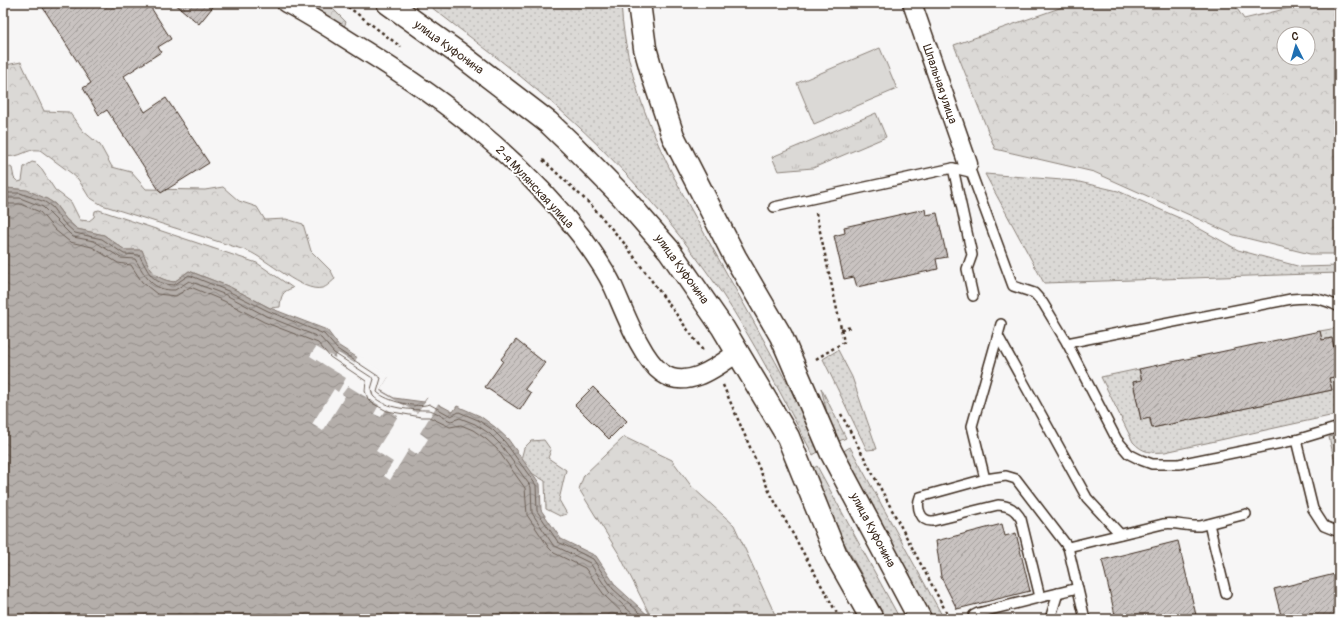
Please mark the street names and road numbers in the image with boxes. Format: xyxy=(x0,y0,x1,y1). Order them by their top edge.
street label: улица Куфонина xyxy=(410,17,487,78)
street label: Шпальная улица xyxy=(919,42,960,126)
street label: 2-я Мулянская улица xyxy=(492,143,577,232)
street label: улица Куфонина xyxy=(651,231,712,307)
street label: улица Куфонина xyxy=(846,489,899,570)

